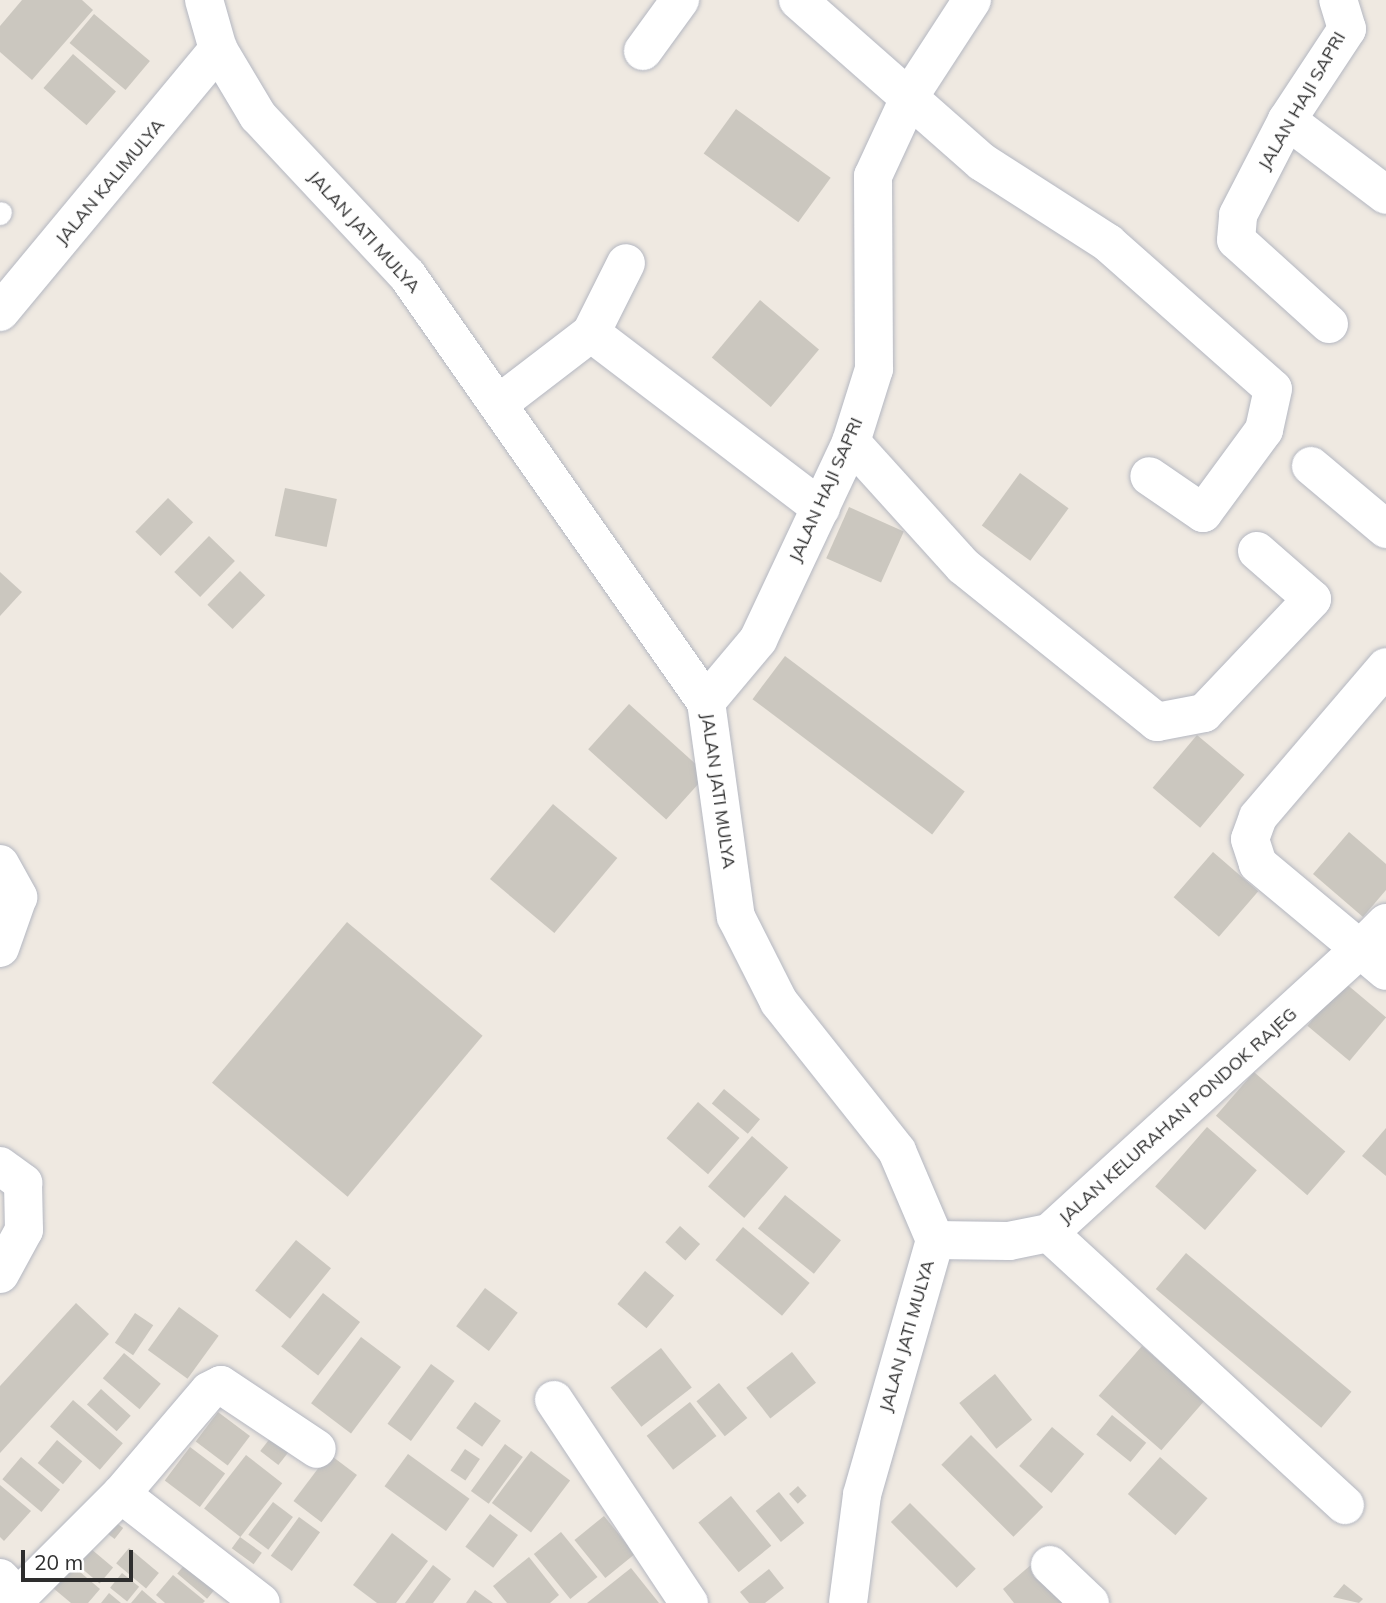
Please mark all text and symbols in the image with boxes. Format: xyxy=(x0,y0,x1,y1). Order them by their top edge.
street label: JALAN HAJI SAPRI xyxy=(1254,28,1350,174)
street label: JALAN KALIMULYA xyxy=(51,115,169,249)
street label: JALAN JATI MULYA xyxy=(303,166,425,298)
street label: JALAN HAJI SAPRI xyxy=(784,414,868,566)
street label: JALAN JATI MULYA xyxy=(696,712,740,870)
street label: JALAN KELURAHAN PONDOK RAJEG xyxy=(1055,1003,1301,1229)
street label: JALAN JATI MULYA xyxy=(875,1257,939,1415)
scale bar xyxy=(24,1536,136,1580)
text: 20 m xyxy=(34,1549,83,1575)

